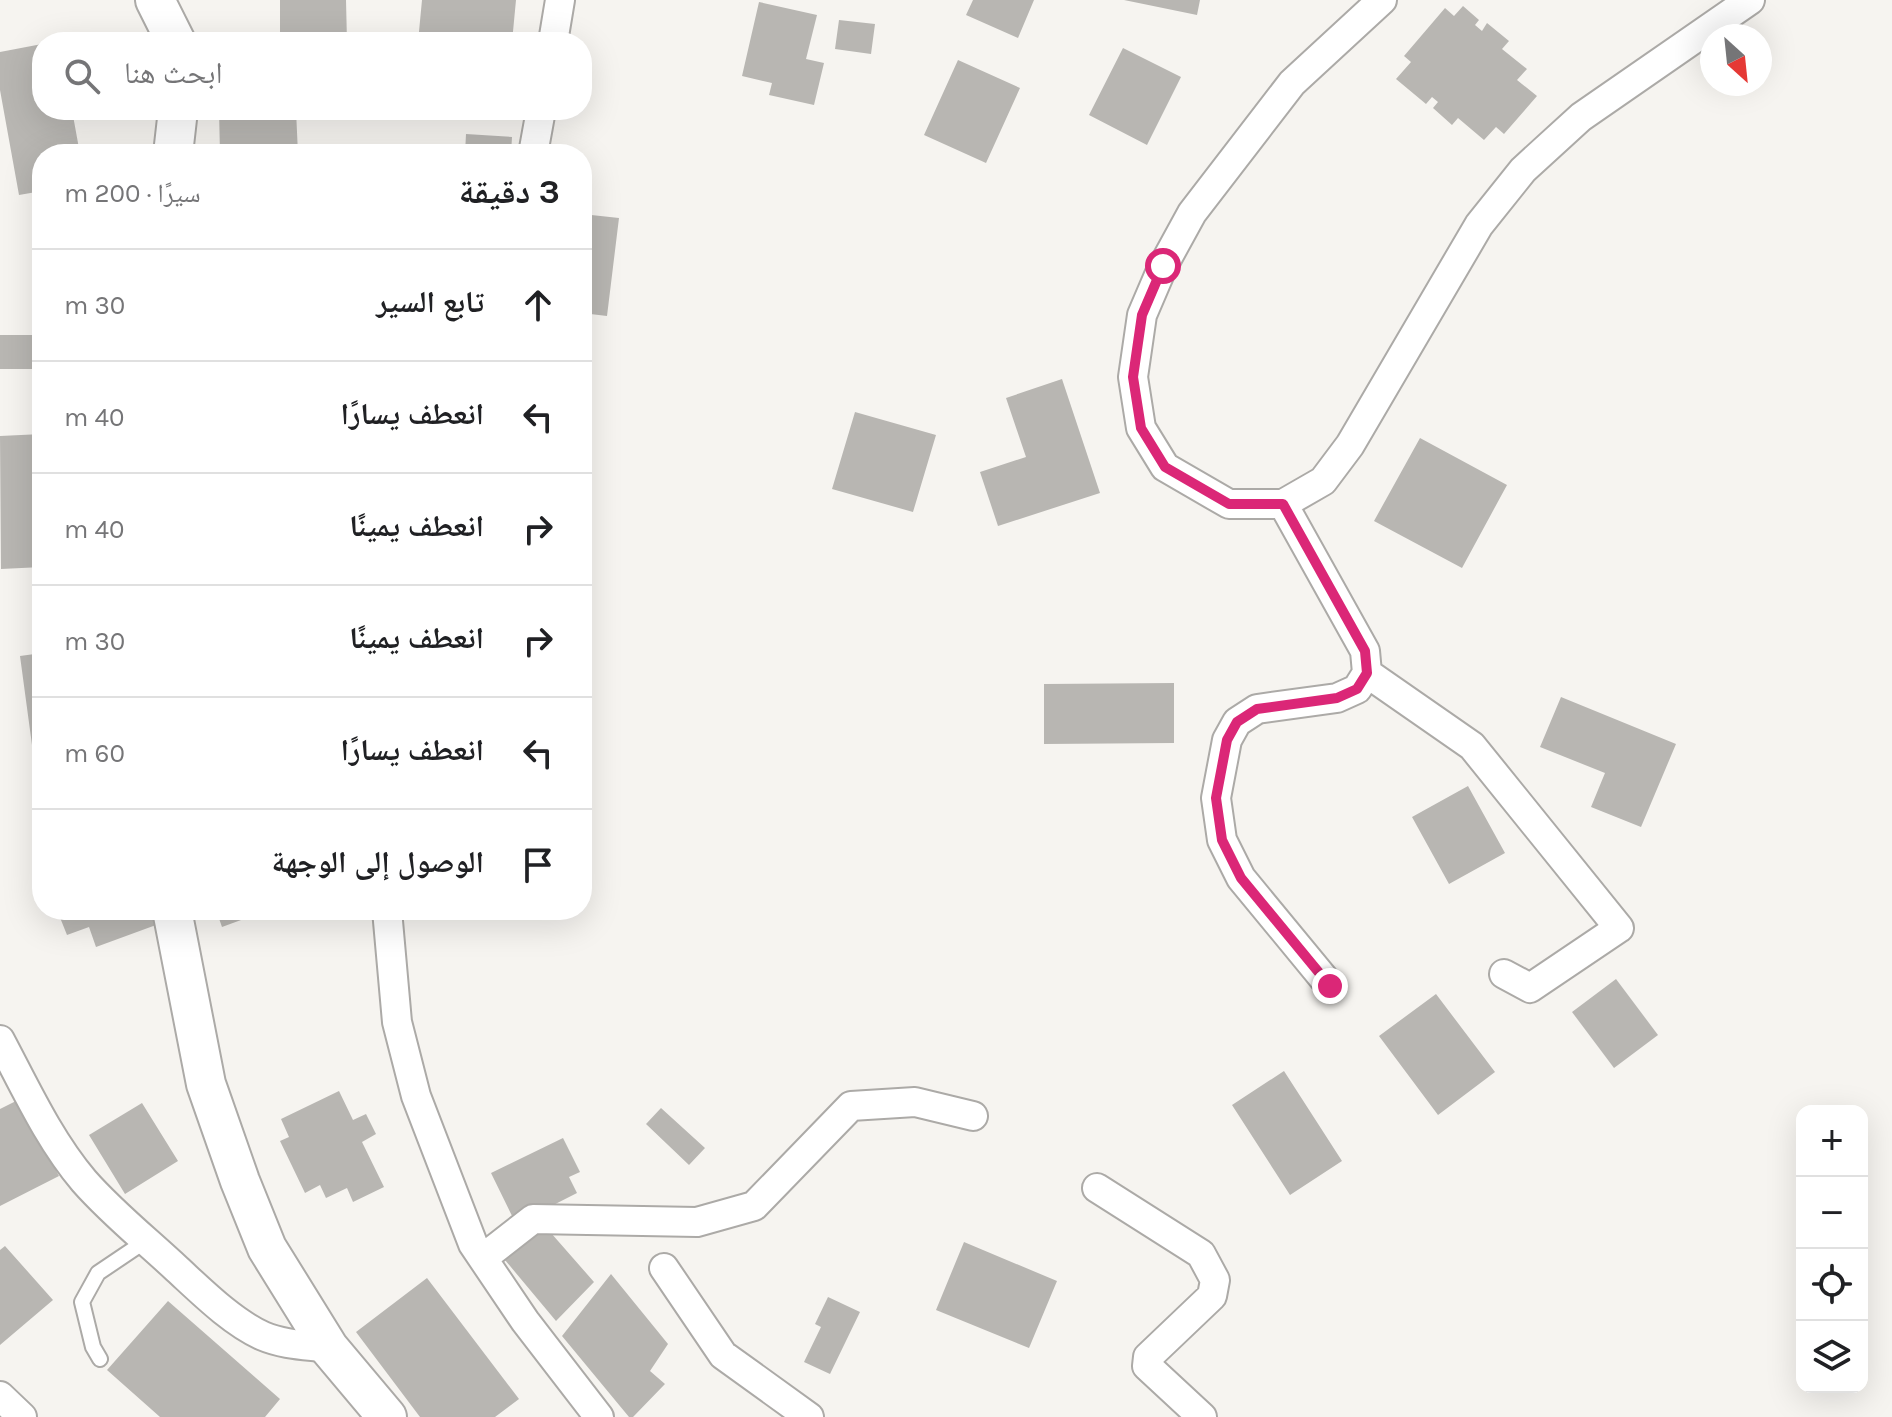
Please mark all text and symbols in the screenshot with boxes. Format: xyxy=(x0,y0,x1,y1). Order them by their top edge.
north arrow xyxy=(1700,24,1772,96)
search box xyxy=(32,32,592,120)
icon: search xyxy=(60,54,104,98)
text: ابحث هنا xyxy=(124,55,223,91)
text: 3 دقيقة xyxy=(459,172,560,212)
text: سيرًا · 200 m xyxy=(64,178,201,209)
route start xyxy=(1145,248,1181,284)
icon: ahead xyxy=(516,283,560,327)
text: تابع السير xyxy=(376,284,484,320)
text: 30 m xyxy=(64,290,125,321)
icon: left xyxy=(516,395,560,439)
text: انعطف يسارًا xyxy=(340,396,484,432)
text: 40 m xyxy=(64,402,124,433)
icon: right xyxy=(516,507,560,551)
text: انعطف يمينًا xyxy=(349,508,484,544)
text: 40 m xyxy=(64,514,124,545)
icon: right xyxy=(516,619,560,663)
text: انعطف يمينًا xyxy=(349,620,484,656)
text: 30 m xyxy=(64,626,125,657)
icon: left xyxy=(516,731,560,775)
text: انعطف يسارًا xyxy=(340,732,484,768)
text: 60 m xyxy=(64,738,125,769)
icon: arrive xyxy=(516,843,560,887)
text: الوصول إلى الوجهة xyxy=(272,844,484,880)
route end xyxy=(1312,968,1348,1004)
map controls xyxy=(1796,1105,1868,1393)
button: + xyxy=(1796,1105,1868,1177)
button: − xyxy=(1796,1177,1868,1249)
button: locate xyxy=(1796,1249,1868,1321)
button: layers xyxy=(1796,1321,1868,1393)

